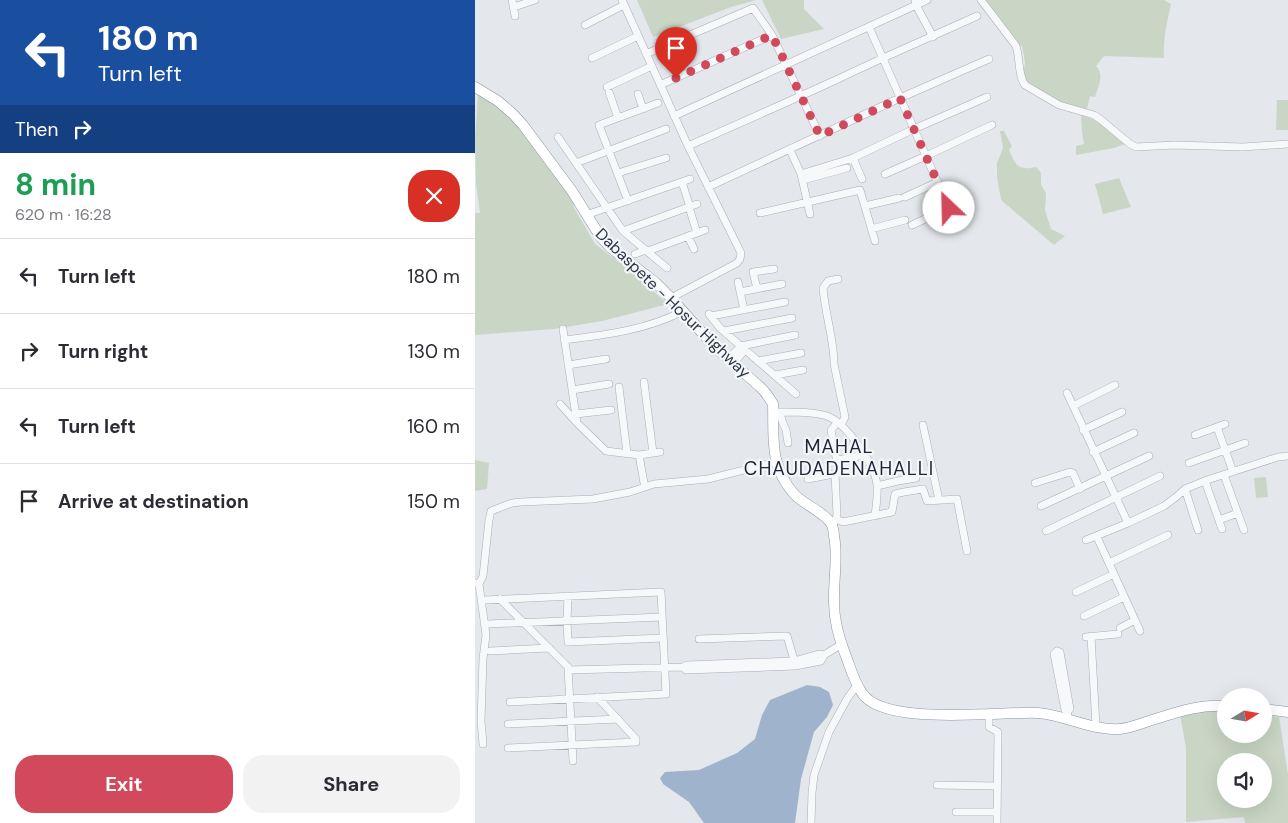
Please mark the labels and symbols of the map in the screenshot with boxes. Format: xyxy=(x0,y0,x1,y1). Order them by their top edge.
pin xyxy=(655,27,697,78)
position arrow xyxy=(922,181,974,233)
street label: Dabaspete - Hosur Highway xyxy=(591,223,755,383)
district label: MAHAL CHAUDADENAHALLI xyxy=(744,434,934,481)
north arrow xyxy=(1217,688,1273,742)

